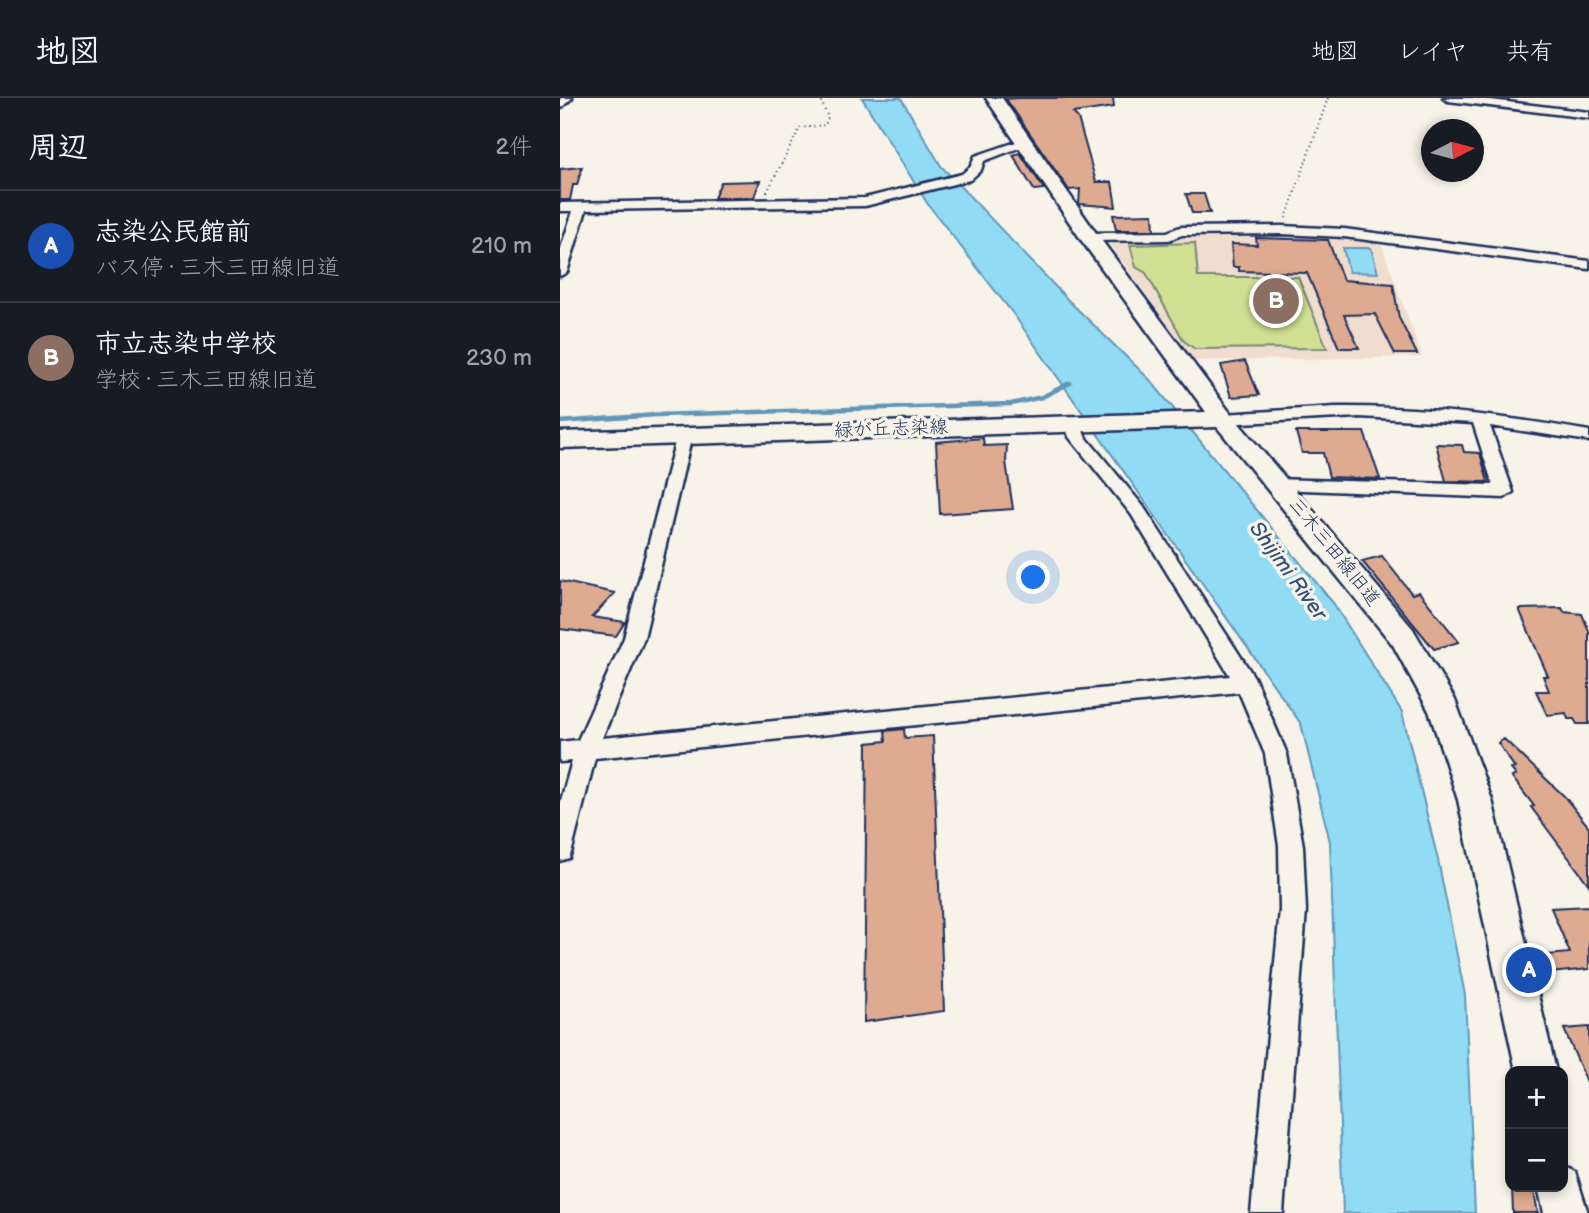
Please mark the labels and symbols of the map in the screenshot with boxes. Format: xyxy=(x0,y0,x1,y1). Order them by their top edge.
north arrow xyxy=(1421,119,1484,182)
pin: B xyxy=(1253,275,1299,327)
street label: 緑が丘志染線 xyxy=(834,416,948,442)
street label: 三木三田線旧道 xyxy=(1283,493,1385,611)
water label: Shijimi River xyxy=(1244,517,1333,626)
your location xyxy=(1016,560,1050,594)
pin: A xyxy=(1506,944,1552,996)

